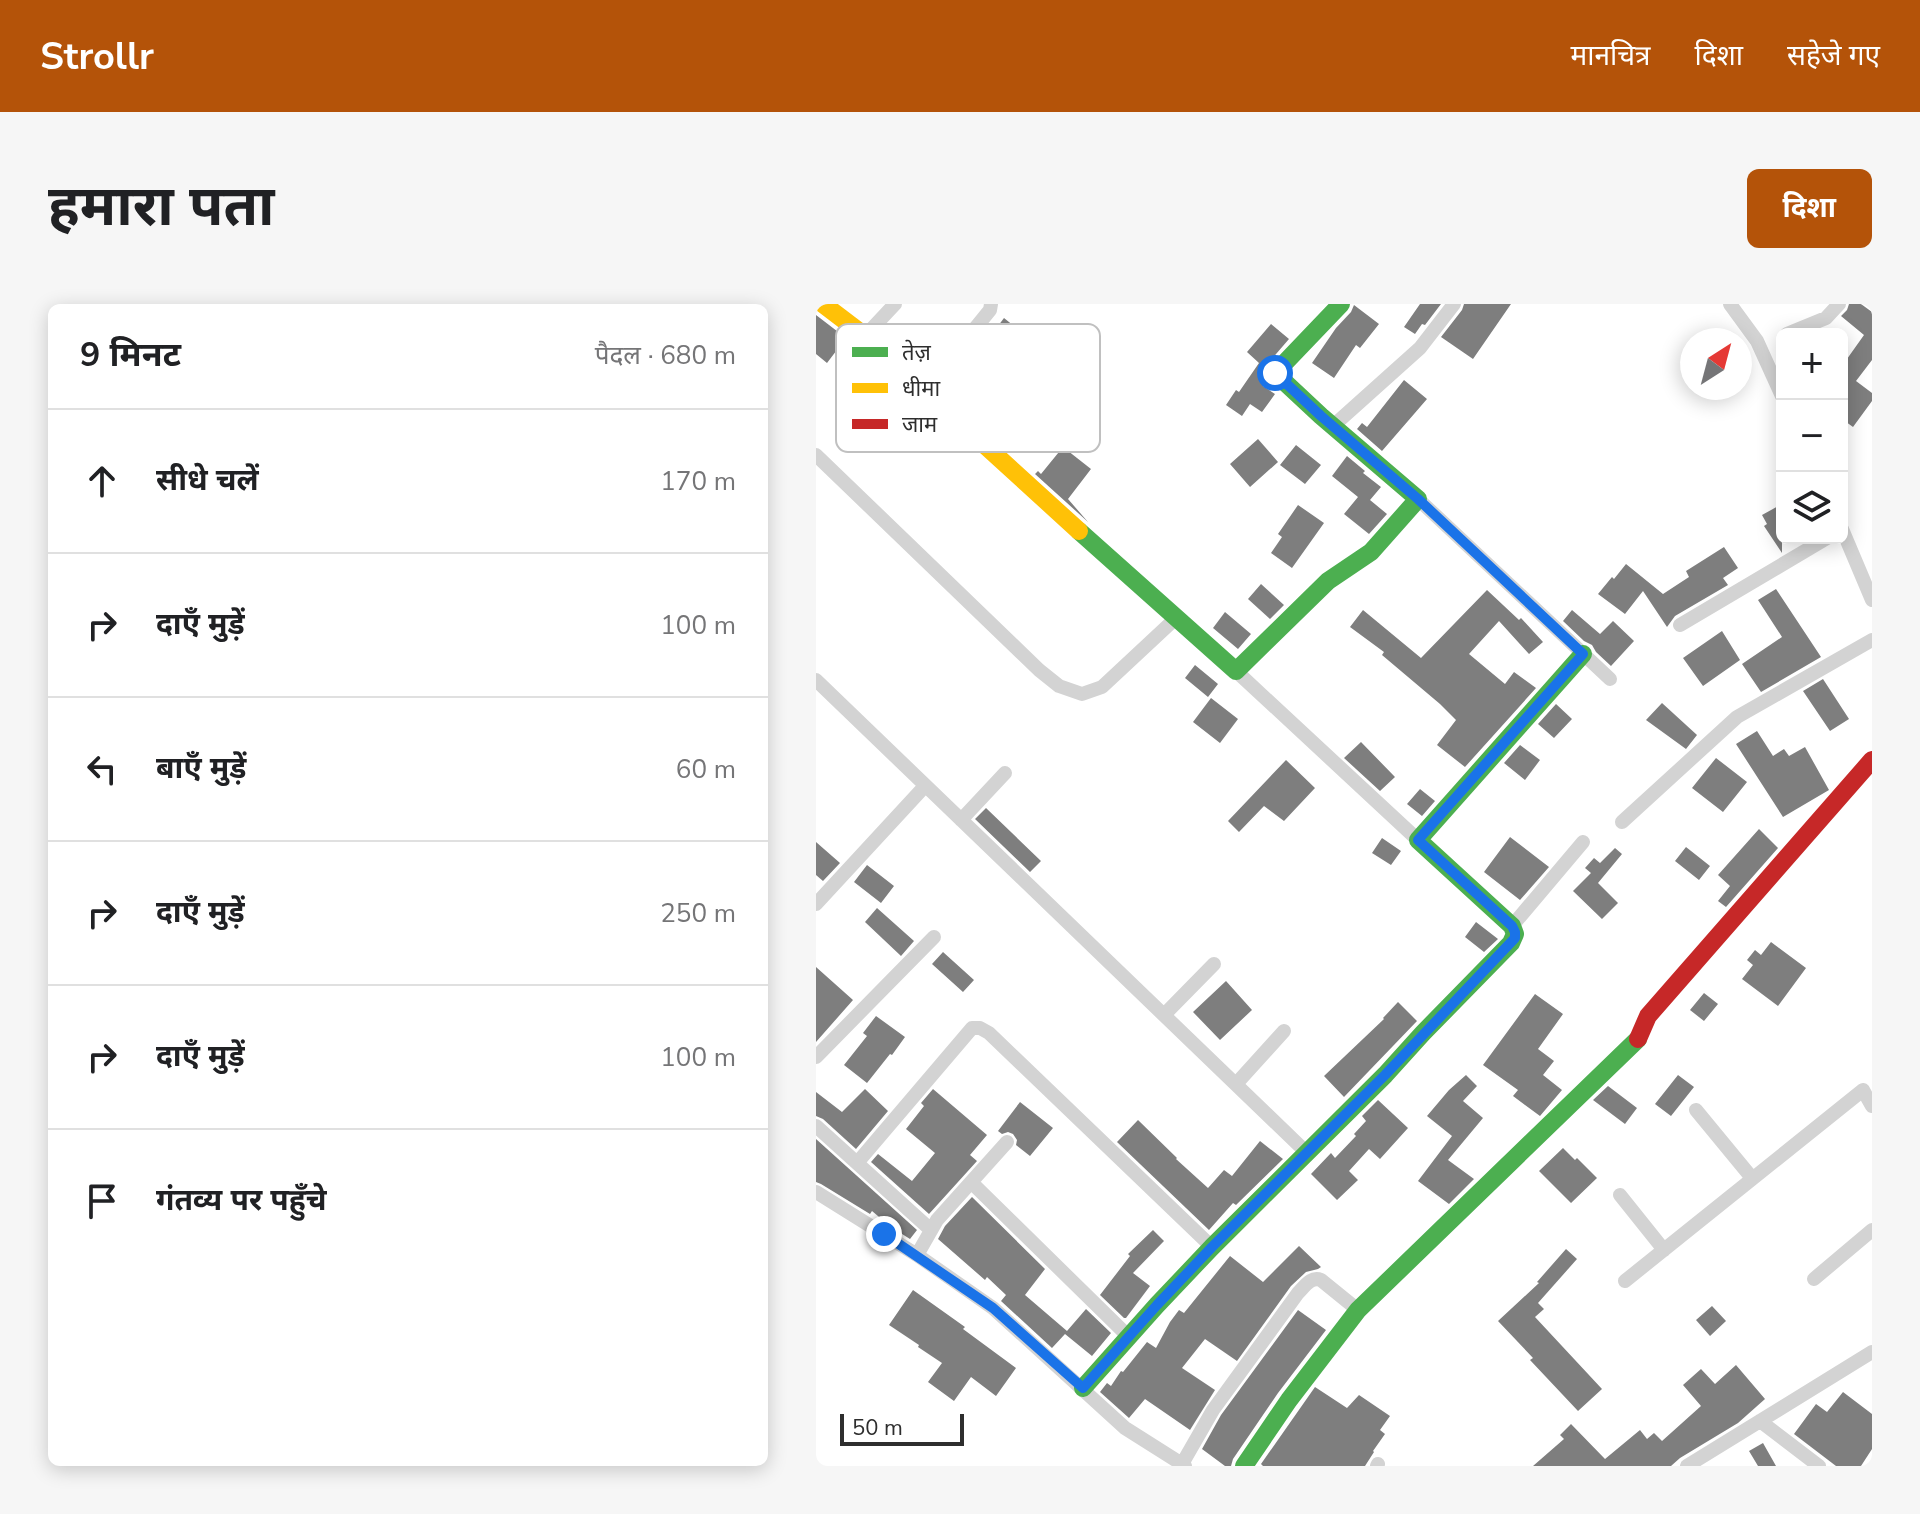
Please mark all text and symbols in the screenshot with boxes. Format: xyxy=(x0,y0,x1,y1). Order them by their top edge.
text: Strollr xyxy=(40,31,154,82)
text: मानचित्र xyxy=(1571,37,1651,75)
text: दिशा xyxy=(1695,37,1743,75)
text: सहेजे गए xyxy=(1787,37,1880,75)
text: हमारा पता xyxy=(48,168,275,245)
button: दिशा xyxy=(1747,169,1872,248)
legend xyxy=(836,324,1100,452)
north arrow xyxy=(1680,328,1752,400)
map controls xyxy=(1776,328,1848,544)
button: + xyxy=(1776,328,1848,400)
text: 9 मिनट xyxy=(80,332,181,378)
text: पैदल · 680 m xyxy=(595,338,736,373)
text: तेज़ xyxy=(902,338,932,368)
route start xyxy=(1257,355,1293,391)
text: धीमा xyxy=(902,374,940,404)
button: − xyxy=(1776,400,1848,472)
text: जाम xyxy=(902,410,938,440)
icon: ahead xyxy=(80,459,124,503)
text: सीधे चलें xyxy=(156,460,259,501)
text: 170 m xyxy=(660,464,736,499)
button: layers xyxy=(1776,472,1848,544)
icon: right xyxy=(80,603,124,647)
text: दाएँ मुड़ें xyxy=(156,604,245,645)
text: 100 m xyxy=(660,608,736,643)
icon: left xyxy=(80,747,124,791)
text: बाएँ मुड़ें xyxy=(156,748,246,789)
text: 60 m xyxy=(676,752,736,787)
icon: right xyxy=(80,891,124,935)
text: दाएँ मुड़ें xyxy=(156,892,245,933)
text: 250 m xyxy=(660,896,736,931)
icon: right xyxy=(80,1035,124,1079)
text: दाएँ मुड़ें xyxy=(156,1036,245,1077)
text: 100 m xyxy=(660,1040,736,1075)
icon: arrive xyxy=(80,1179,124,1223)
text: गंतव्य पर पहुँचे xyxy=(156,1180,326,1221)
route end xyxy=(866,1216,902,1252)
scale bar xyxy=(840,1410,964,1446)
text: 50 m xyxy=(852,1413,903,1443)

